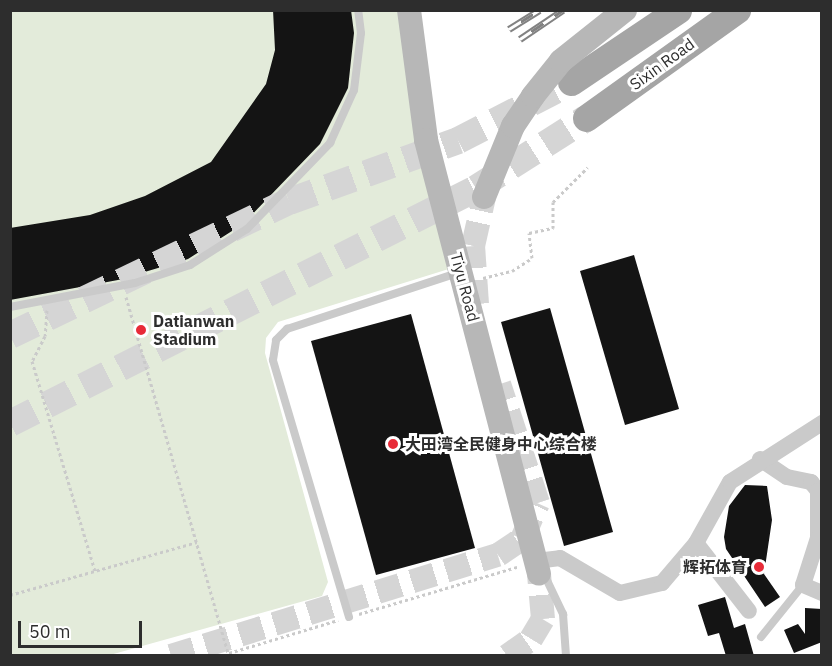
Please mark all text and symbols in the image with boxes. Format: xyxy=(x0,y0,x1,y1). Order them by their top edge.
street label: Sixin Road xyxy=(626,34,698,94)
street label: Tiyu Road xyxy=(447,250,483,324)
place label: Datianwan Stadium xyxy=(153,311,234,349)
marker: Datianwan Stadium xyxy=(134,323,148,337)
place label: 大田湾全民健身中心综合楼 xyxy=(405,434,597,454)
marker: 大田湾全民健身中心综合楼 xyxy=(386,437,400,451)
place label: 辉拓体育 xyxy=(683,557,747,577)
marker: 辉拓体育 xyxy=(752,560,766,574)
scale bar xyxy=(21,609,146,647)
text: 50 m xyxy=(29,620,71,643)

